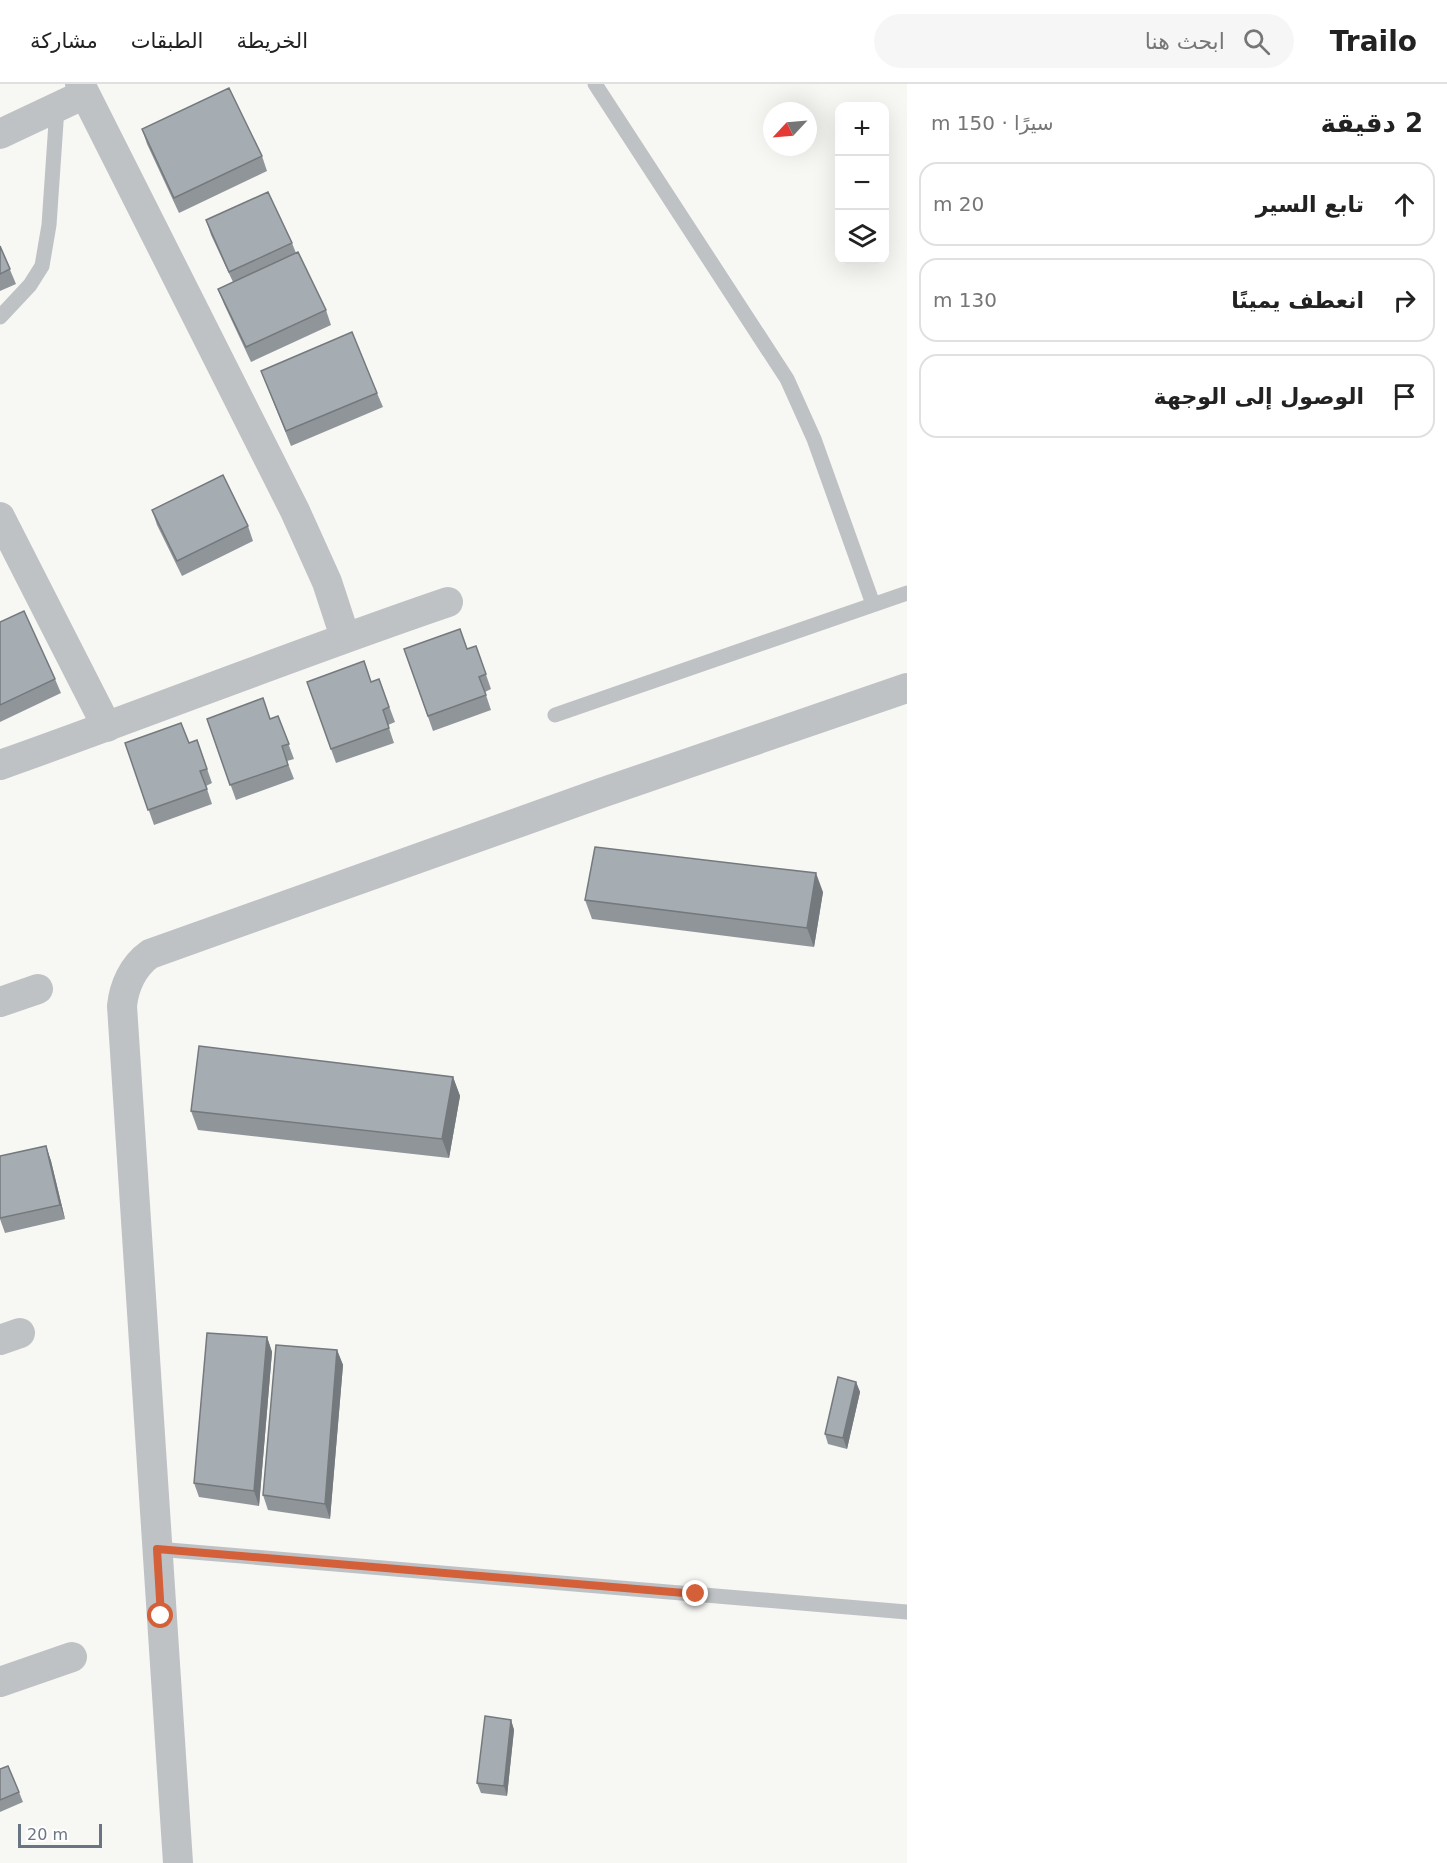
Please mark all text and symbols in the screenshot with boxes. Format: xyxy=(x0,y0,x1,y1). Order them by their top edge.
search box xyxy=(874,14,1294,68)
icon: search xyxy=(1240,25,1273,58)
text: Trailo xyxy=(1330,25,1417,58)
text: مشاركة xyxy=(30,29,98,53)
text: الطبقات xyxy=(131,29,203,53)
text: الخريطة xyxy=(236,29,308,53)
text: ابحث هنا xyxy=(1145,29,1225,54)
north arrow xyxy=(763,102,817,156)
map controls xyxy=(835,102,889,264)
button: + xyxy=(835,102,889,156)
text: 2 دقيقة xyxy=(1320,108,1423,138)
text: سيرًا · 150 m xyxy=(931,111,1054,135)
button: − xyxy=(835,156,889,210)
icon: ahead xyxy=(1388,188,1421,221)
text: 20 m xyxy=(933,192,984,216)
text: تابع السير xyxy=(1256,192,1364,217)
button: layers xyxy=(835,210,889,264)
icon: right xyxy=(1388,284,1421,317)
text: 130 m xyxy=(933,288,997,312)
text: انعطف يمينًا xyxy=(1231,288,1364,313)
icon: arrive xyxy=(1388,380,1421,413)
text: الوصول إلى الوجهة xyxy=(1154,384,1364,409)
route end xyxy=(682,1580,708,1606)
route start xyxy=(147,1602,173,1628)
scale bar xyxy=(18,1821,102,1848)
text: 20 m xyxy=(27,1825,68,1844)

